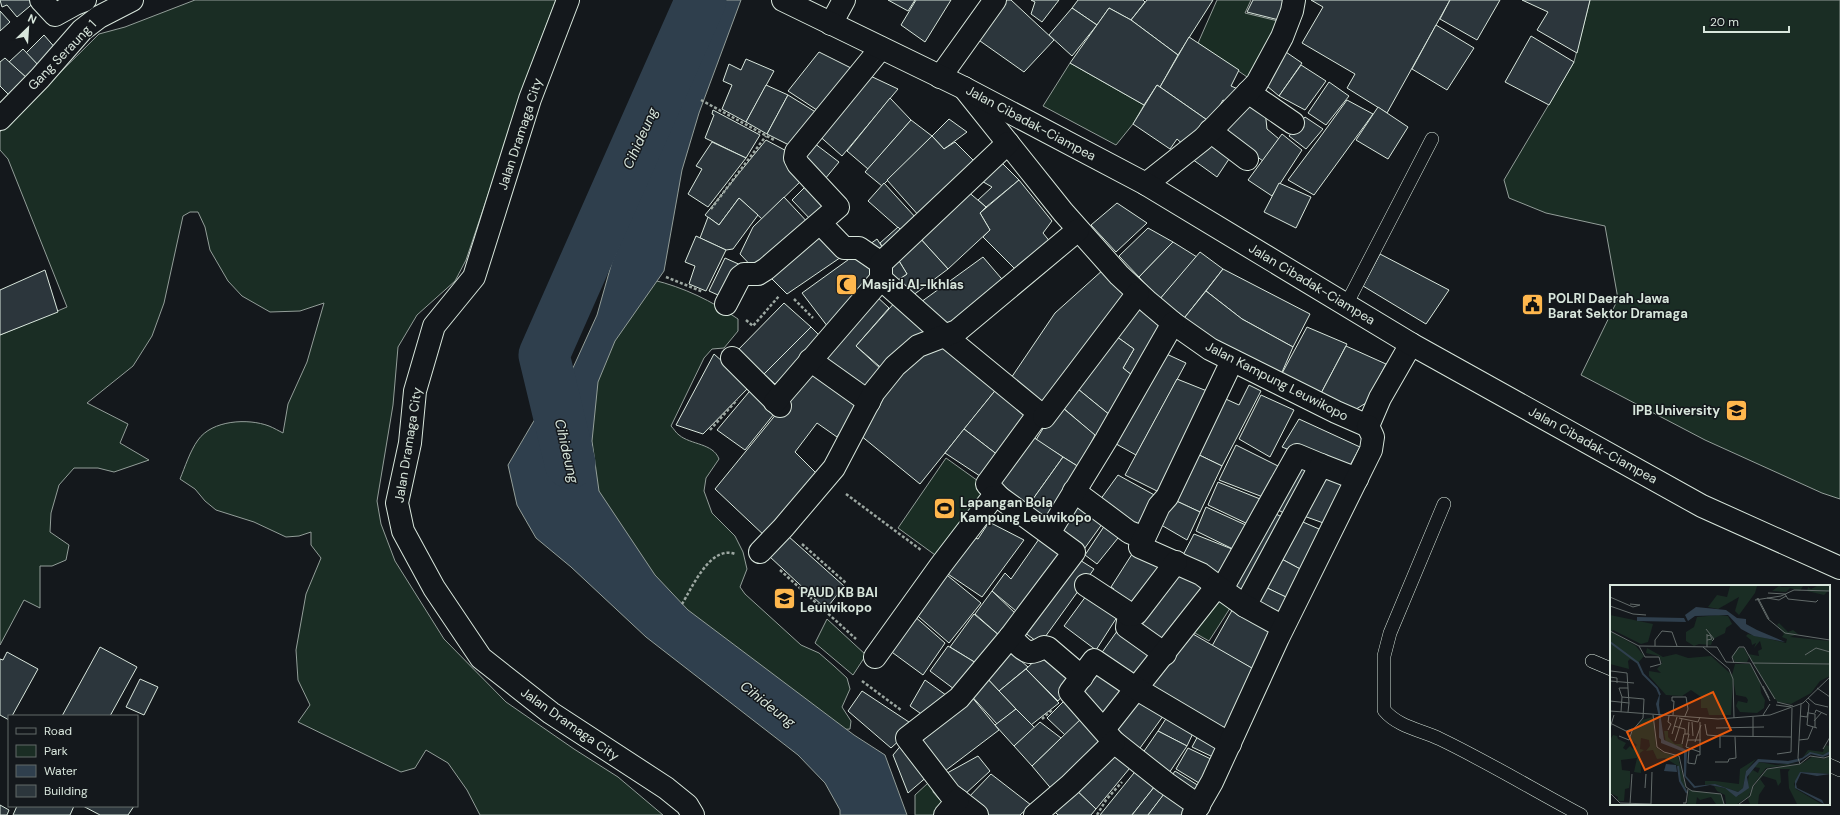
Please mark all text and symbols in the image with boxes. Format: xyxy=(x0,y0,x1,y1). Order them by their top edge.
north arrow xyxy=(8,8,48,48)
scale bar xyxy=(1704,8,1789,34)
text: N xyxy=(26,11,39,27)
text: 20 m xyxy=(1710,14,1739,30)
street label: Gang Seraung 1 xyxy=(24,16,100,94)
street label: Jalan Dramaga City xyxy=(494,76,546,192)
street label: Jalan Cibadak-Ciampea xyxy=(963,82,1099,164)
water label: Cihideung xyxy=(618,104,662,172)
street label: Jalan Cibadak-Ciampea xyxy=(1246,239,1378,329)
mosque icon: Masjid Al-Ikhlas xyxy=(833,271,859,297)
place label: Masjid Al-Ikhlas xyxy=(862,276,964,293)
place label: POLRI Daerah Jawa Barat Sektor Dramaga xyxy=(1548,290,1688,322)
public building icon: POLRI Daerah Jawa Barat Sektor Dramaga xyxy=(1519,292,1545,318)
street label: Jalan Kampung Leuwikopo xyxy=(1203,337,1352,425)
street label: Jalan Dramaga City xyxy=(390,386,426,504)
school or university icon: IPB University xyxy=(1723,397,1749,423)
place label: IPB University xyxy=(1633,402,1720,419)
street label: Jalan Cibadak-Ciampea xyxy=(1526,403,1660,487)
water label: Cihideung xyxy=(551,417,583,485)
place label: Lapangan Bola Kampung Leuwikopo xyxy=(960,494,1092,526)
sports icon: Lapangan Bola Kampung Leuwikopo xyxy=(932,496,958,522)
place label: PAUD KB BAI Leuiwikopo xyxy=(800,584,878,616)
inset map xyxy=(1610,585,1830,805)
school or university icon: PAUD KB BAI Leuiwikopo xyxy=(771,586,797,612)
water label: Cihideung xyxy=(737,677,800,731)
street label: Jalan Dramaga City xyxy=(517,684,623,764)
legend xyxy=(8,715,138,807)
text: Road xyxy=(44,723,72,739)
text: Park xyxy=(44,743,68,759)
text: Water xyxy=(44,763,78,779)
text: Building xyxy=(44,783,88,799)

